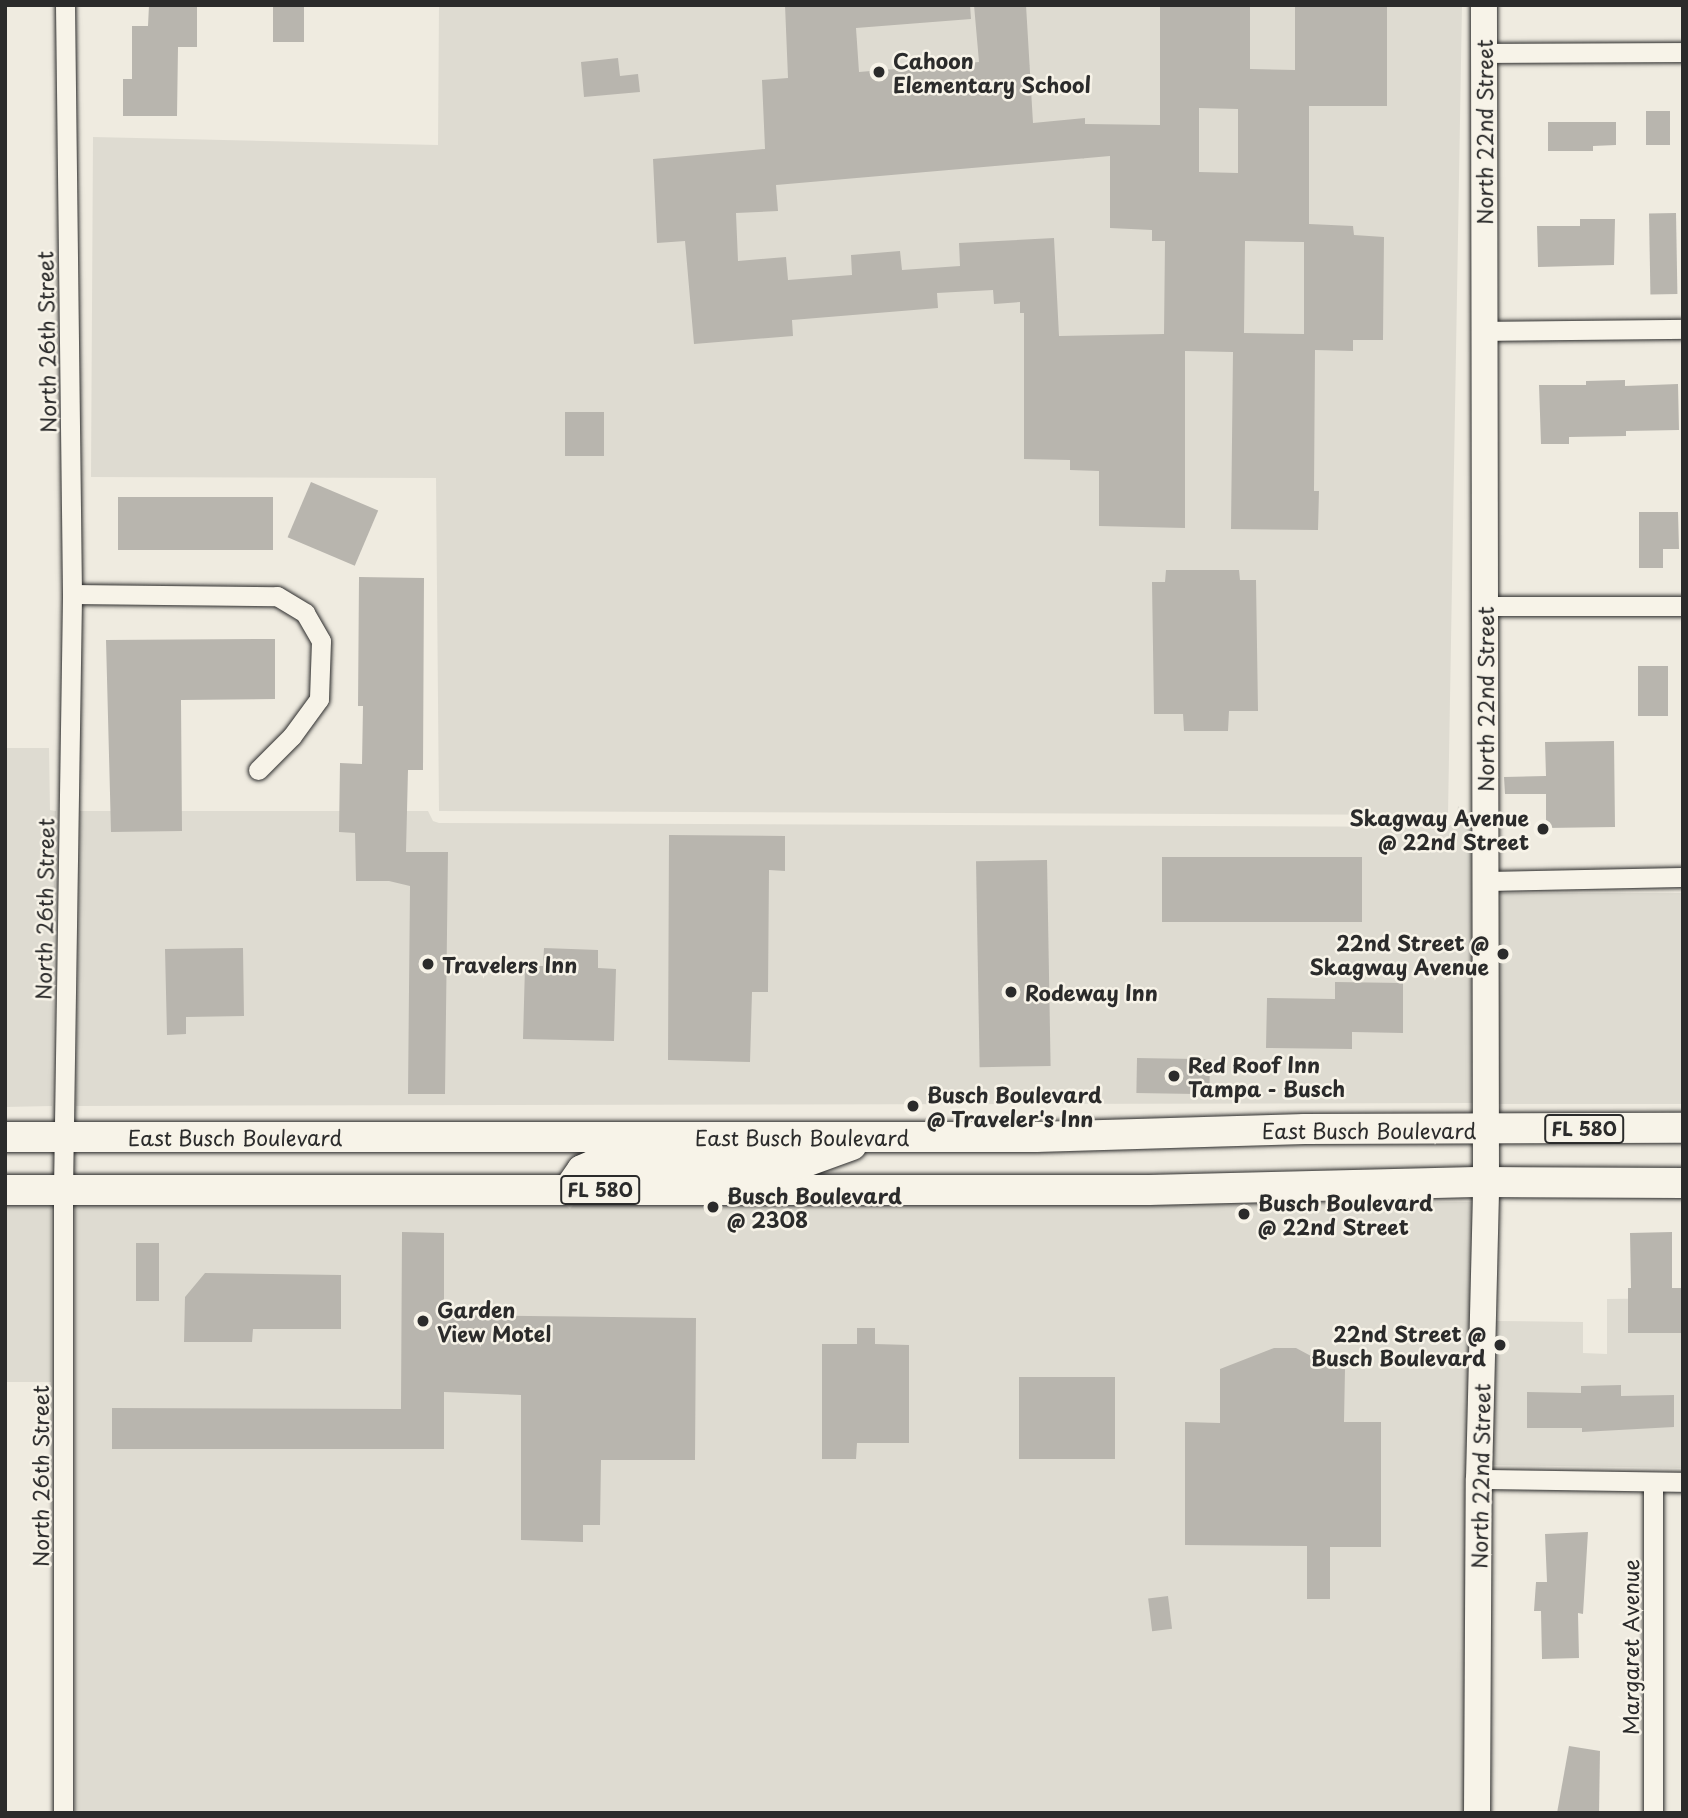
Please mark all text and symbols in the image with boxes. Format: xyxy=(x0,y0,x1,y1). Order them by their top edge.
street label: North 22nd Street xyxy=(1471,38,1497,226)
place label: Cahoon Elementary School xyxy=(893,47,1091,97)
marker: Cahoon Elementary School xyxy=(871,64,887,80)
street label: North 26th Street xyxy=(32,250,60,434)
street label: North 22nd Street xyxy=(1472,605,1498,793)
place label: Skagway Avenue @ 22nd Street xyxy=(1349,804,1529,854)
street label: North 26th Street xyxy=(30,817,58,1001)
marker: Skagway Avenue @ 22nd Street xyxy=(1535,821,1551,837)
place label: 22nd Street @ Skagway Avenue xyxy=(1309,929,1489,979)
marker: 22nd Street @ Skagway Avenue xyxy=(1495,946,1511,962)
place label: Travelers Inn xyxy=(442,951,578,977)
marker: Travelers Inn xyxy=(420,956,436,972)
place label: Rodeway Inn xyxy=(1025,979,1158,1005)
marker: Rodeway Inn xyxy=(1003,984,1019,1000)
place label: Red Roof Inn Tampa - Busch xyxy=(1188,1051,1347,1101)
marker: Red Roof Inn Tampa - Busch xyxy=(1166,1068,1182,1084)
place label: Busch Boulevard @ Traveler's Inn xyxy=(927,1081,1103,1131)
marker: Busch Boulevard @ Traveler's Inn xyxy=(905,1098,921,1114)
road number: FL 580 xyxy=(1544,1114,1624,1144)
street label: East Busch Boulevard xyxy=(1261,1117,1477,1143)
street label: East Busch Boulevard xyxy=(127,1124,343,1150)
street label: East Busch Boulevard xyxy=(694,1124,910,1150)
road number: FL 580 xyxy=(560,1174,640,1206)
place label: Busch Boulevard @ 2308 xyxy=(727,1182,903,1232)
place label: Busch Boulevard @ 22nd Street xyxy=(1258,1189,1434,1239)
marker: Busch Boulevard @ 2308 xyxy=(705,1199,721,1215)
marker: Busch Boulevard @ 22nd Street xyxy=(1236,1206,1252,1222)
place label: Garden View Motel xyxy=(437,1296,553,1346)
marker: Garden View Motel xyxy=(415,1313,431,1329)
place label: 22nd Street @ Busch Boulevard xyxy=(1310,1320,1486,1370)
marker: 22nd Street @ Busch Boulevard xyxy=(1492,1337,1508,1353)
street label: North 22nd Street xyxy=(1466,1382,1494,1570)
street label: North 26th Street xyxy=(27,1384,53,1568)
street label: Margaret Avenue xyxy=(1617,1559,1643,1735)

